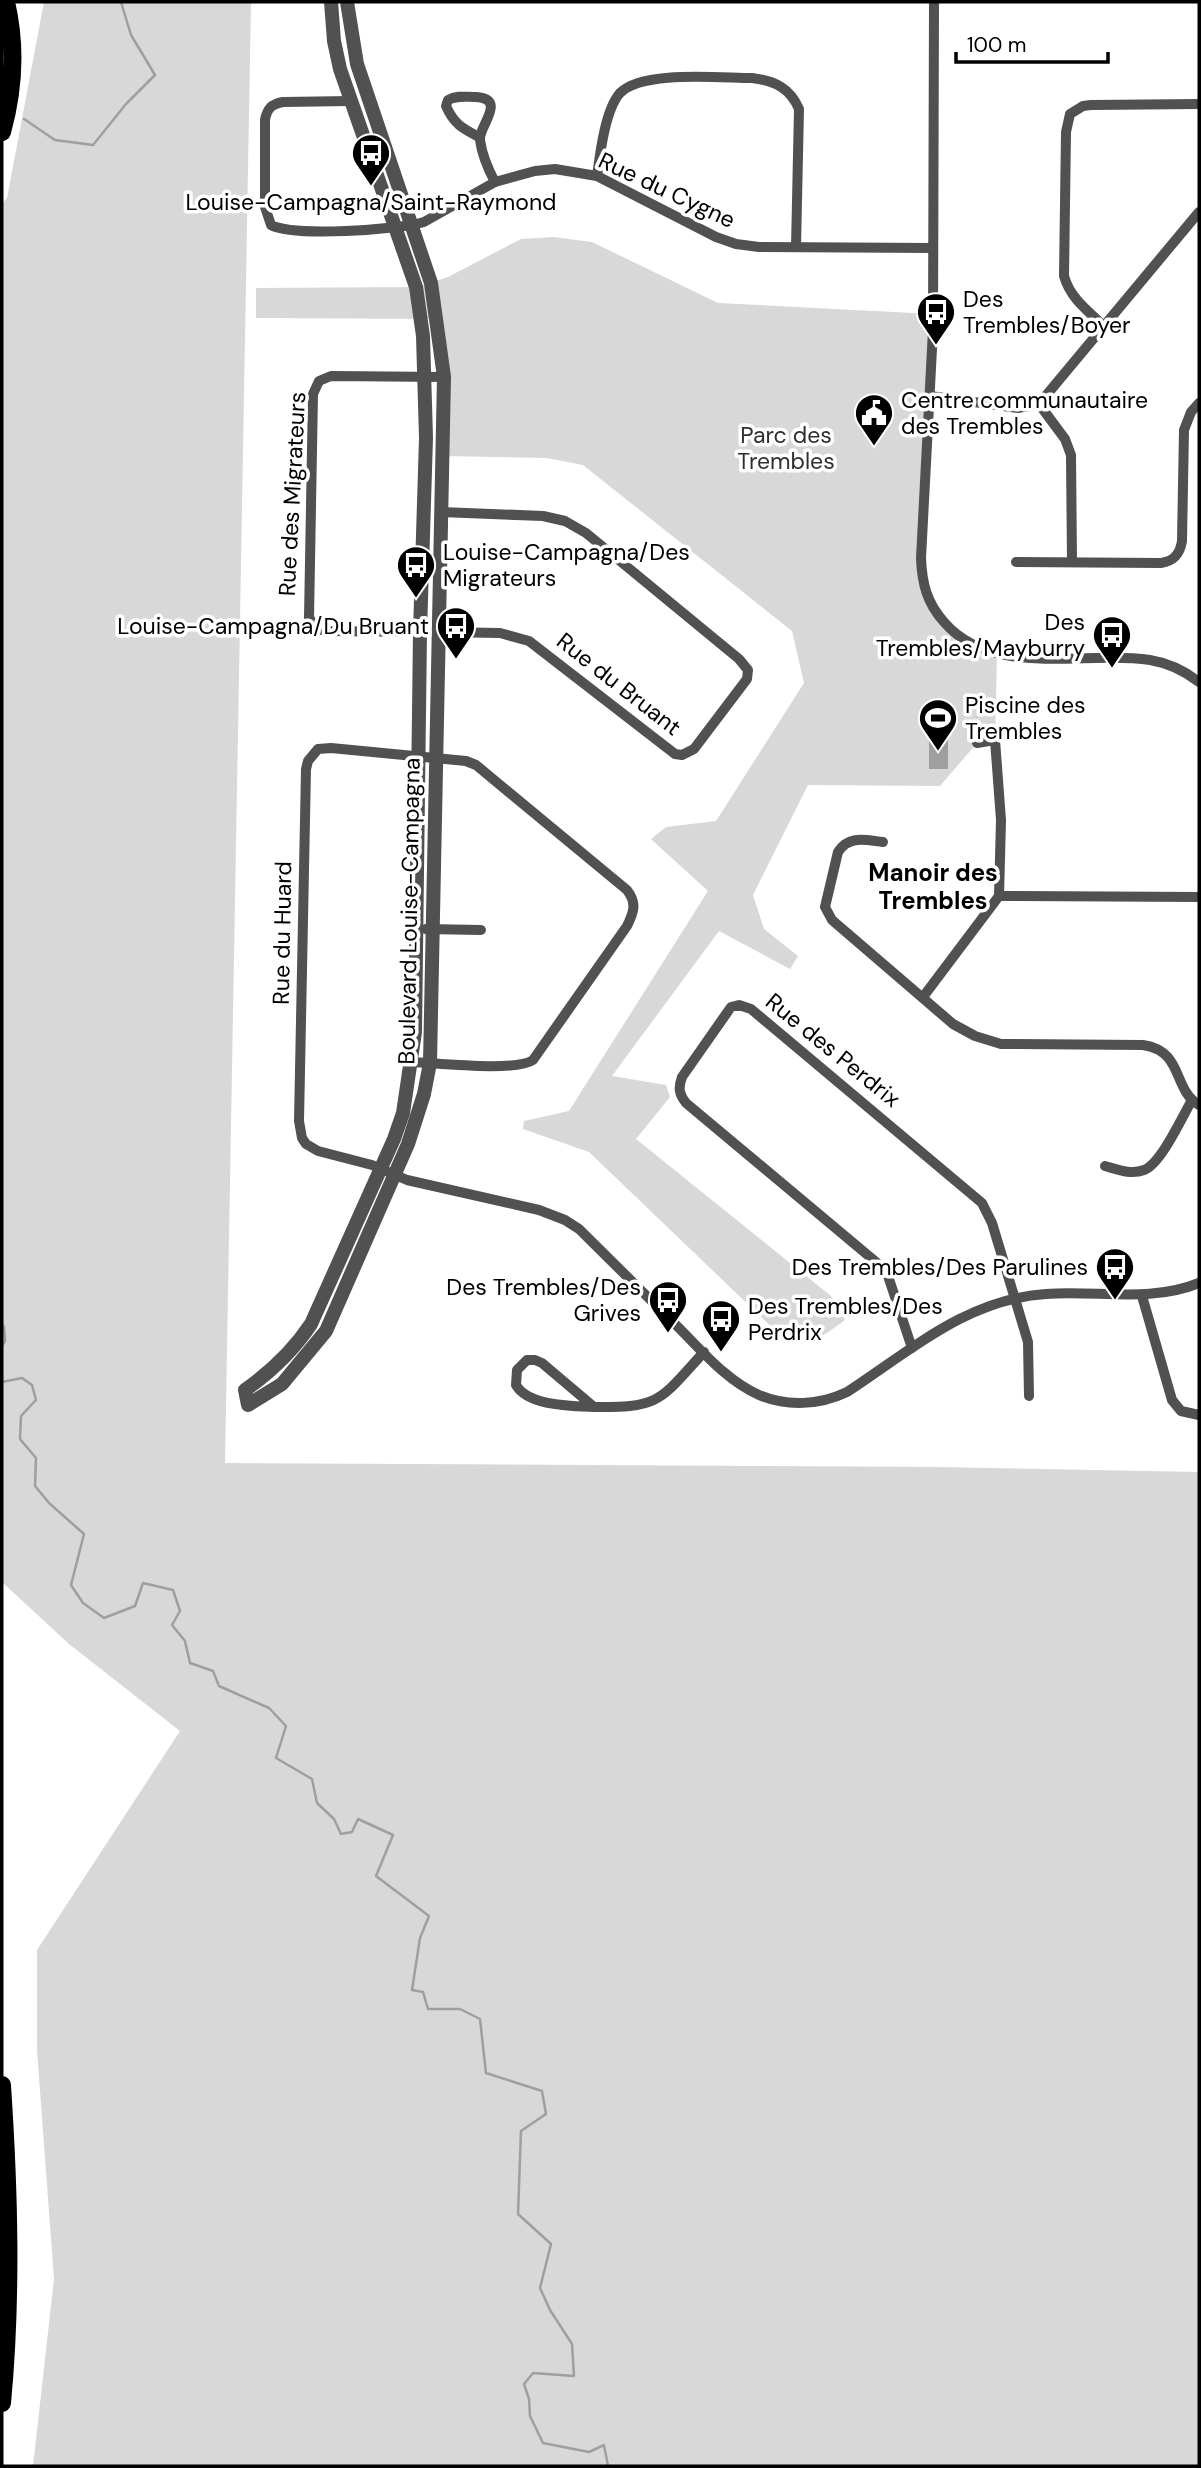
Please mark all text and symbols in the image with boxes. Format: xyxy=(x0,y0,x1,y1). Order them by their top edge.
scale bar xyxy=(956,21,1108,65)
text: 100 m xyxy=(967,31,1027,59)
bus stop icon: Louise-Campagna/Saint-Raymond xyxy=(350,132,392,187)
street label: Rue du Cygne xyxy=(594,145,740,235)
place label: Louise-Campagna/Saint-Raymond xyxy=(185,187,557,217)
place label: Des Trembles/Boyer xyxy=(963,284,1131,340)
bus stop icon: Des Trembles/Boyer xyxy=(915,291,957,346)
place label: Centre communautaire des Trembles xyxy=(901,385,1148,441)
street label: Rue des Migrateurs xyxy=(272,391,312,597)
public building icon: Centre communautaire des Trembles xyxy=(853,392,895,447)
park label: Parc des Trembles xyxy=(737,420,835,476)
place label: Louise-Campagna/Des Migrateurs xyxy=(443,537,690,593)
bus stop icon: Louise-Campagna/Des Migrateurs xyxy=(395,544,437,599)
bus stop icon: Louise-Campagna/Du Bruant xyxy=(435,605,477,660)
place label: Des Trembles/Mayburry xyxy=(876,607,1085,663)
place label: Louise-Campagna/Du Bruant xyxy=(117,611,429,641)
bus stop icon: Des Trembles/Mayburry xyxy=(1091,614,1133,669)
street label: Rue du Bruant xyxy=(551,626,687,742)
place label: Piscine des Trembles xyxy=(965,690,1086,746)
sports icon: Piscine des Trembles xyxy=(917,697,959,752)
street label: Boulevard Louise-Campagna xyxy=(391,757,427,1065)
district label: Manoir des Trembles xyxy=(868,857,998,916)
street label: Rue du Huard xyxy=(266,861,298,1005)
street label: Rue des Perdrix xyxy=(760,986,906,1114)
bus stop icon: Des Trembles/Des Parulines xyxy=(1094,1246,1136,1301)
place label: Des Trembles/Des Parulines xyxy=(792,1252,1088,1282)
place label: Des Trembles/Des Grives xyxy=(446,1272,641,1328)
bus stop icon: Des Trembles/Des Grives xyxy=(647,1279,689,1334)
place label: Des Trembles/Des Perdrix xyxy=(748,1291,943,1347)
bus stop icon: Des Trembles/Des Perdrix xyxy=(700,1298,742,1353)

